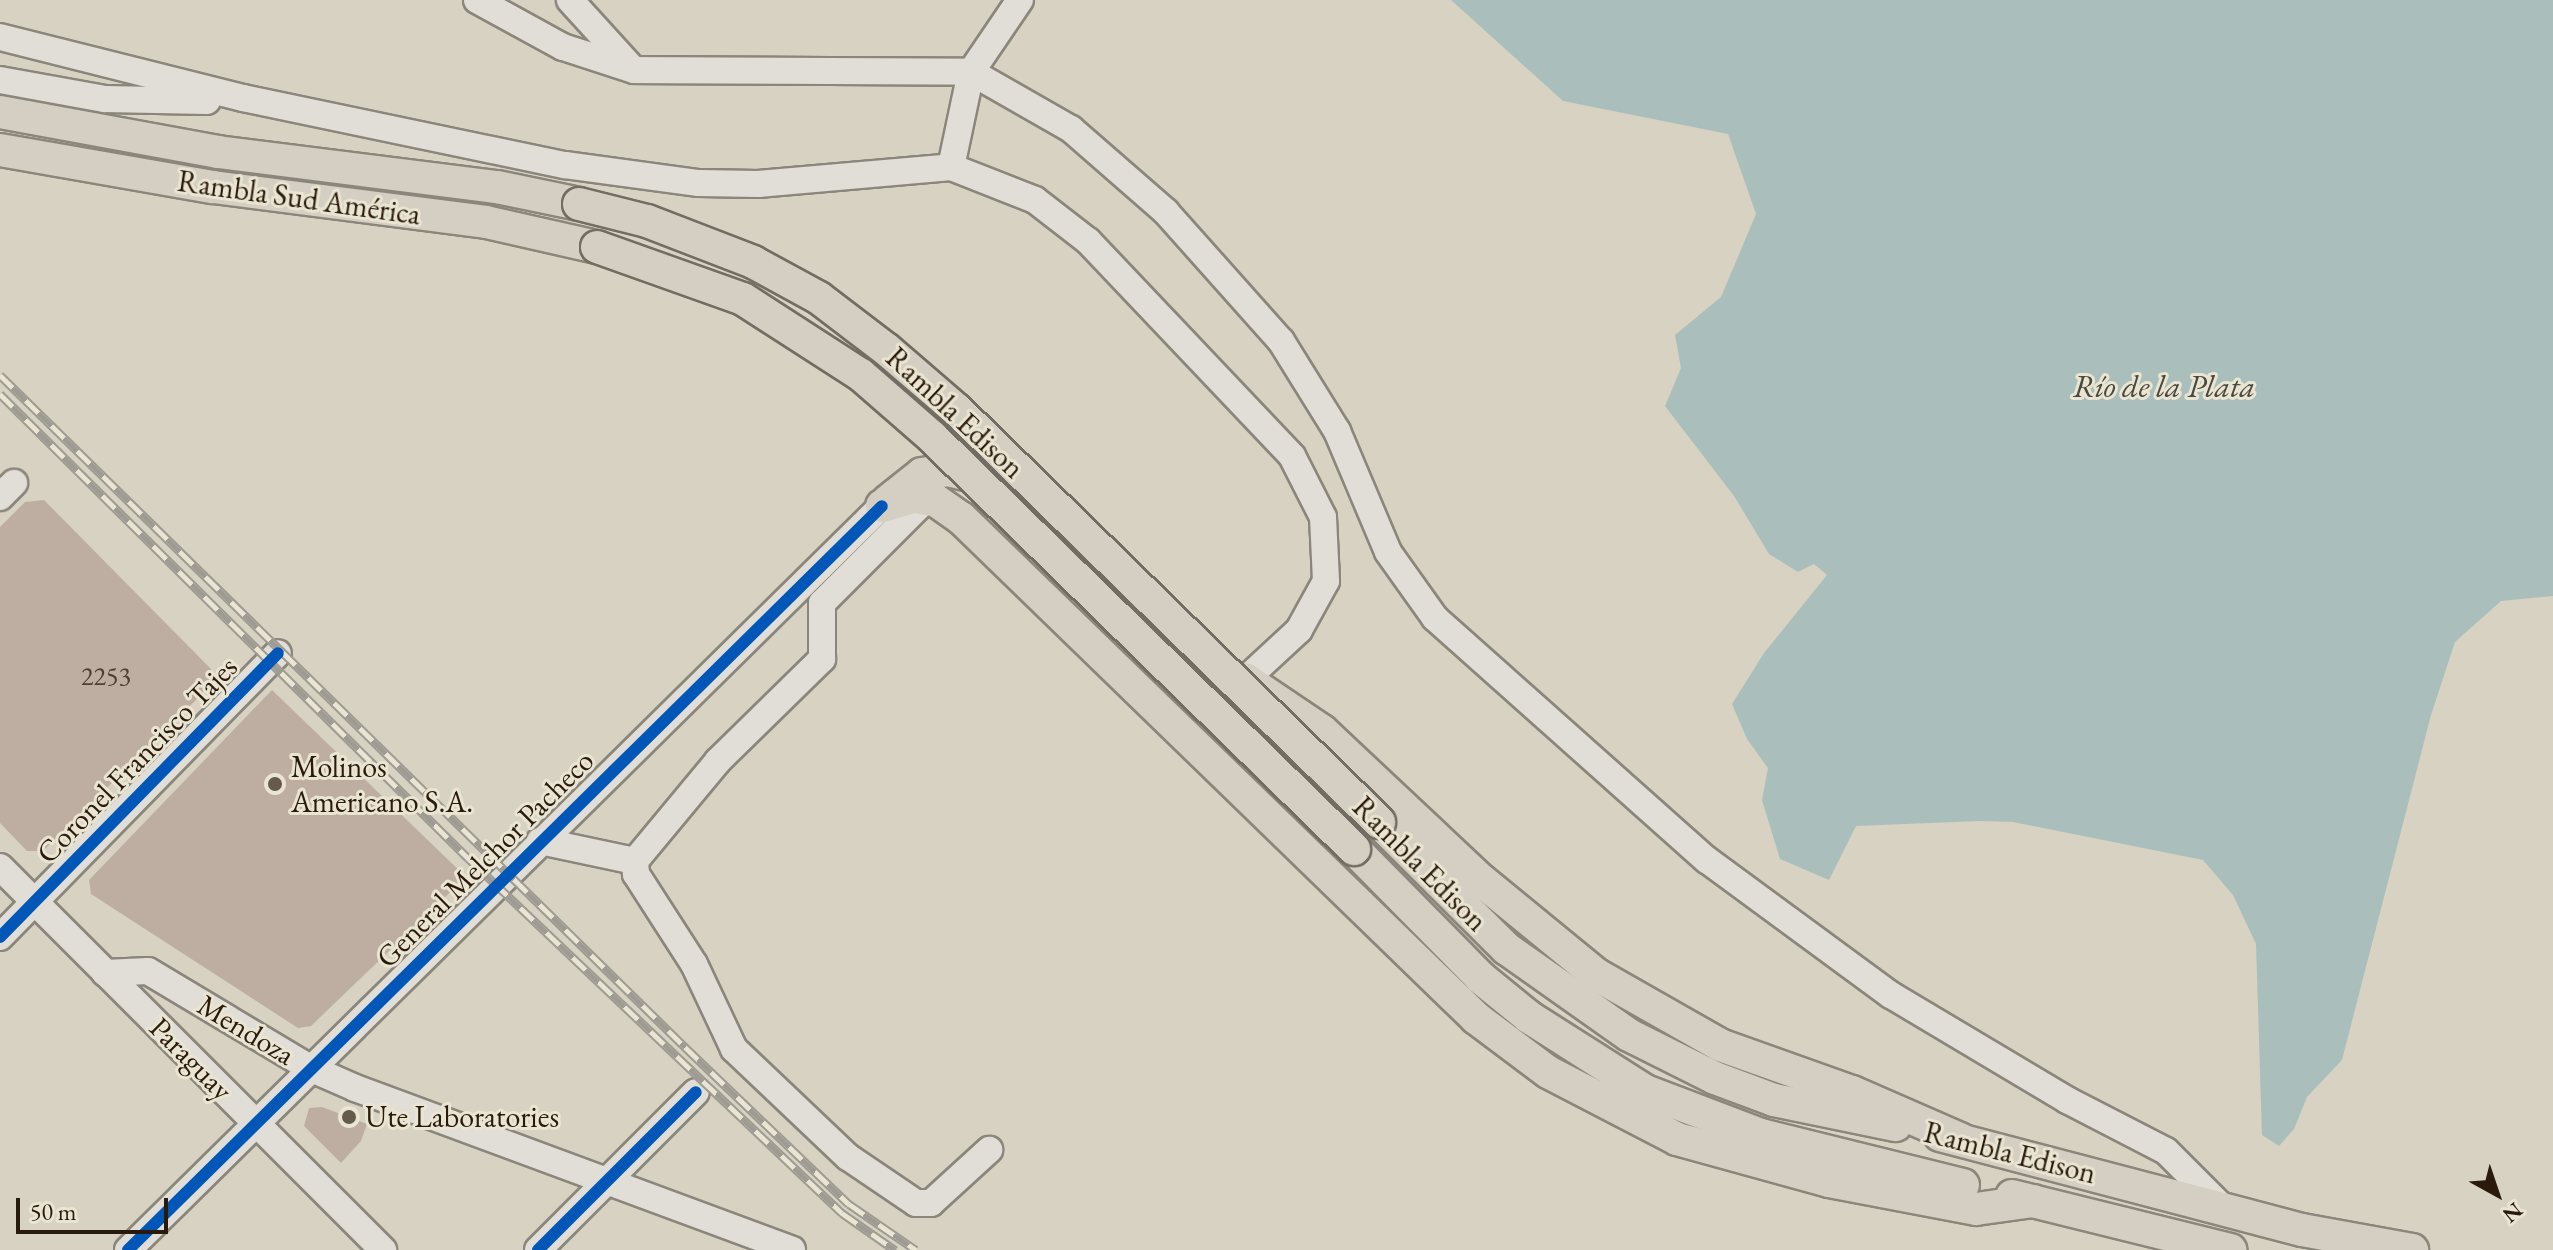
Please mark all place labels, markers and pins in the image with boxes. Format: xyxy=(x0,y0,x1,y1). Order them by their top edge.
place label: Molinos Americano S.A. xyxy=(291,749,473,820)
marker: Molinos Americano S.A. xyxy=(266,775,284,793)
place label: Ute Laboratories xyxy=(365,1099,559,1135)
marker: Ute Laboratories xyxy=(340,1108,358,1126)

